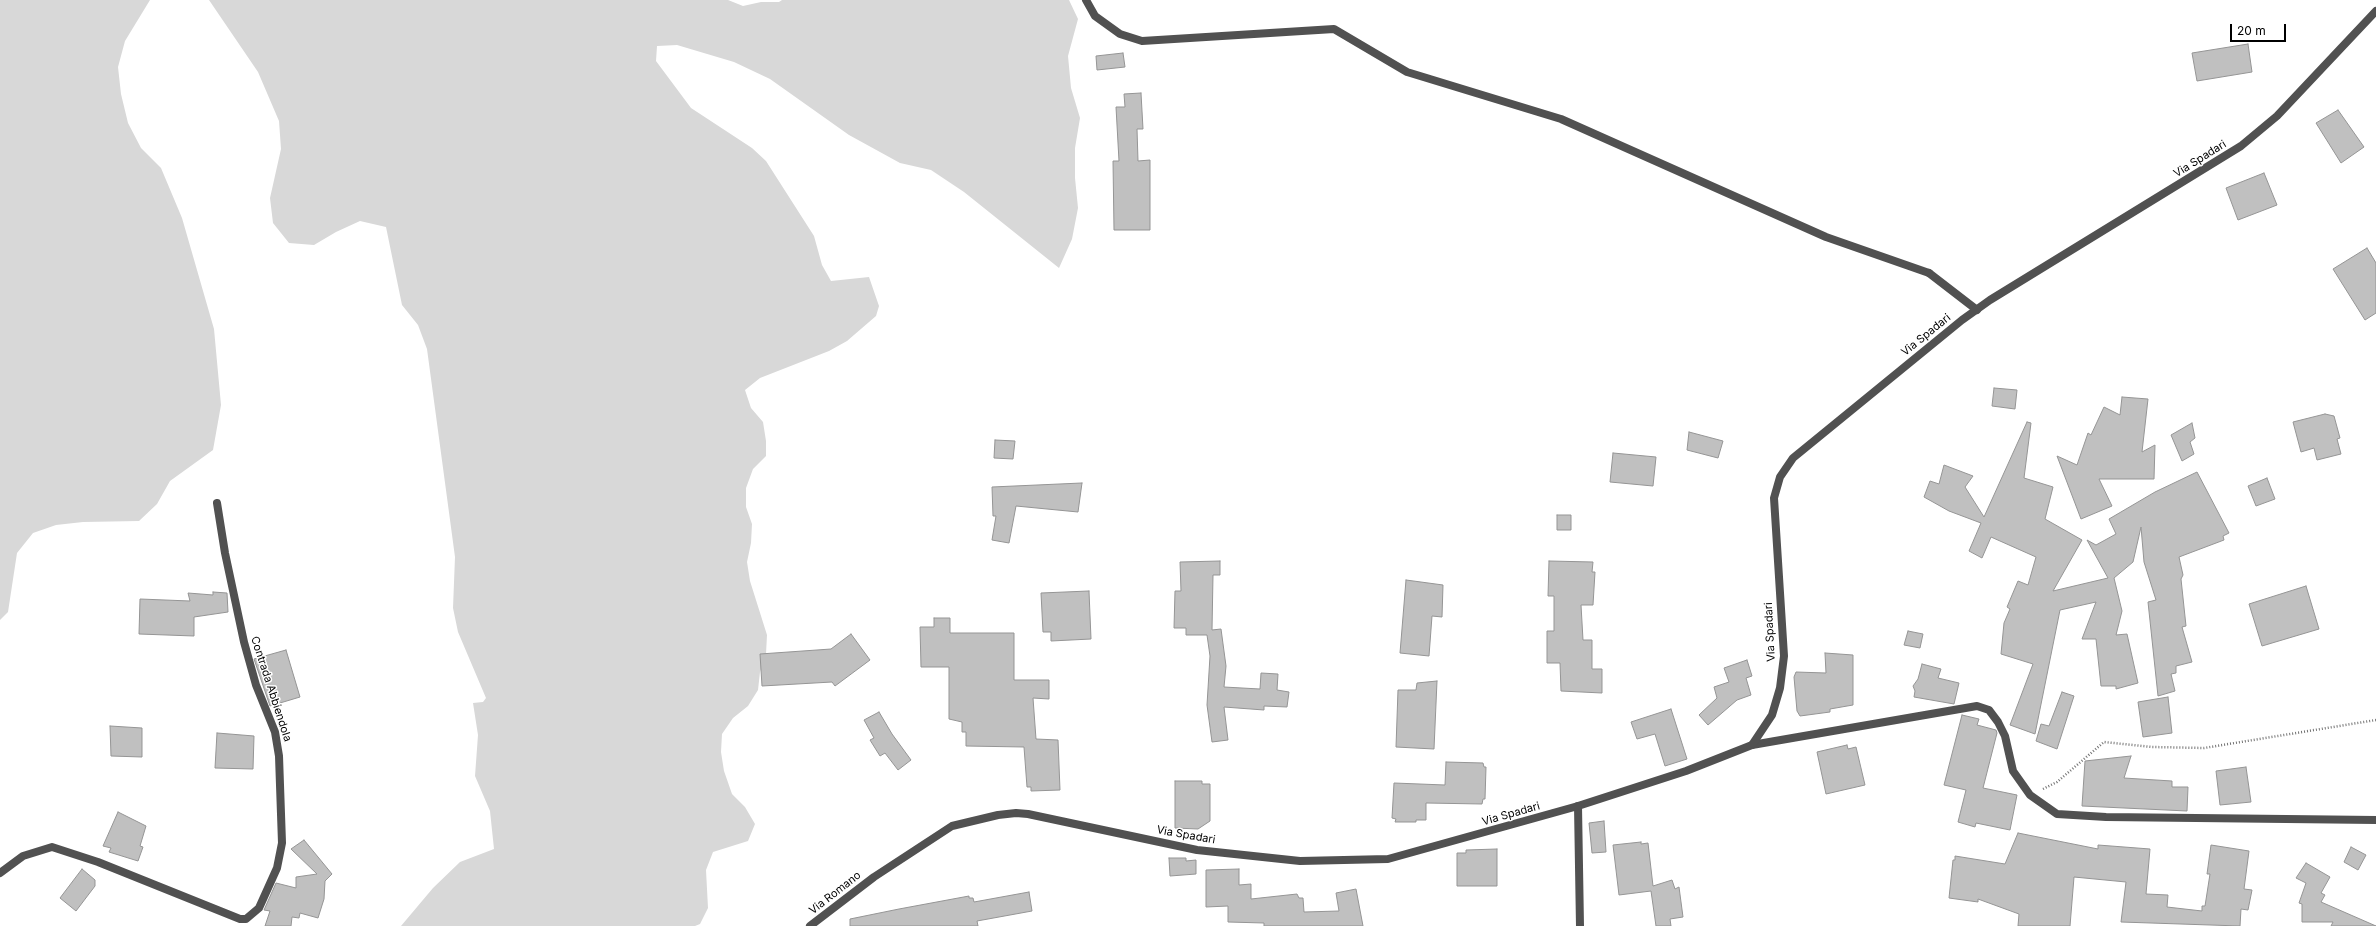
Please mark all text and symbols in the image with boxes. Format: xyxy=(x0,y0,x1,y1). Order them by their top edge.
scale bar xyxy=(2232,16,2288,42)
text: 20 m xyxy=(2237,23,2266,38)
street label: Via Spadari xyxy=(2171,138,2229,180)
street label: Via Spadari xyxy=(1899,311,1953,359)
street label: Via Spadari xyxy=(1762,602,1778,662)
street label: Contrada Abbiendola xyxy=(248,635,294,743)
street label: Via Spadari xyxy=(1481,799,1541,829)
street label: Via Spadari xyxy=(1156,823,1216,847)
street label: Via Romano xyxy=(807,869,863,917)

